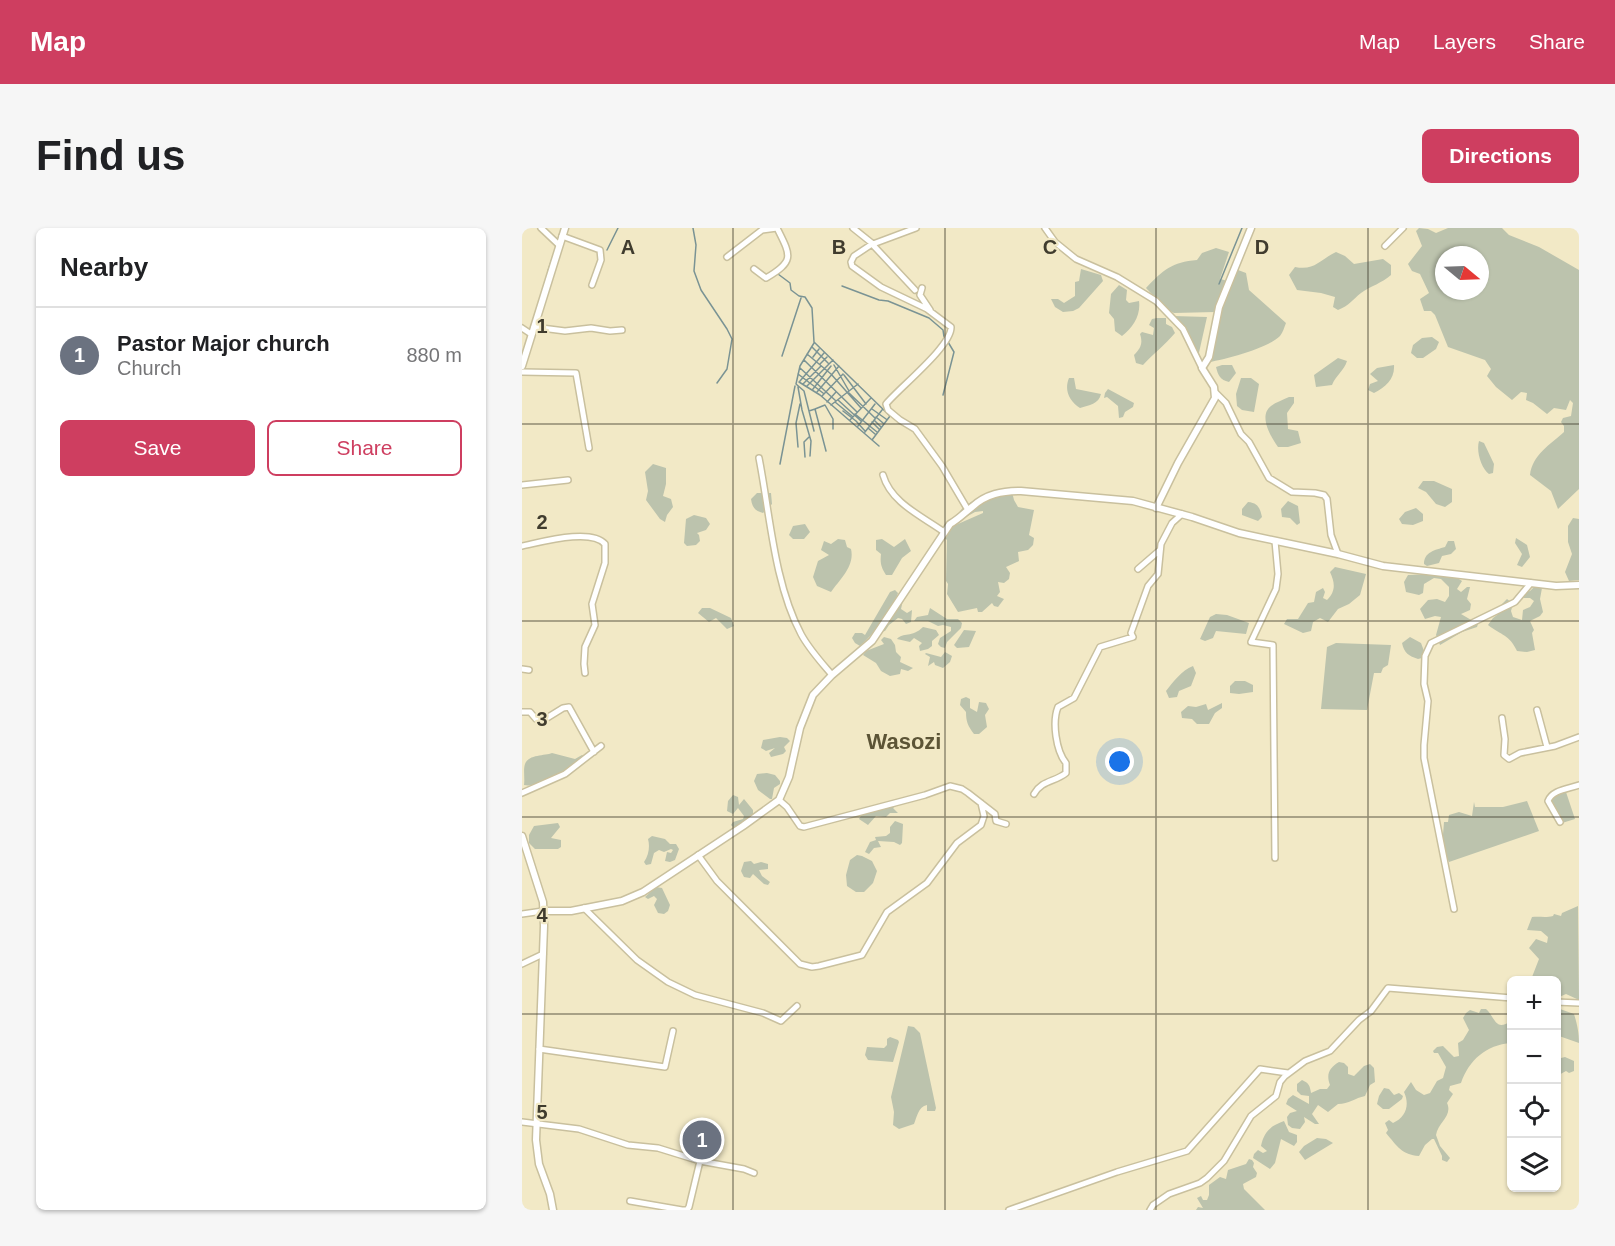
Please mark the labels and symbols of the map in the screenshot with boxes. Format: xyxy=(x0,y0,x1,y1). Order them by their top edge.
text: A xyxy=(621,236,635,258)
text: B xyxy=(832,236,846,258)
text: C xyxy=(1043,236,1057,258)
text: D xyxy=(1255,236,1269,258)
north arrow xyxy=(1435,246,1489,300)
text: 1 xyxy=(536,315,548,337)
text: 2 xyxy=(536,511,548,533)
text: 3 xyxy=(536,708,548,730)
district label: Wasozi xyxy=(867,729,941,754)
your location xyxy=(1105,747,1134,776)
text: 4 xyxy=(536,904,548,926)
text: 5 xyxy=(536,1101,548,1123)
pin: 1 xyxy=(682,1118,722,1162)

